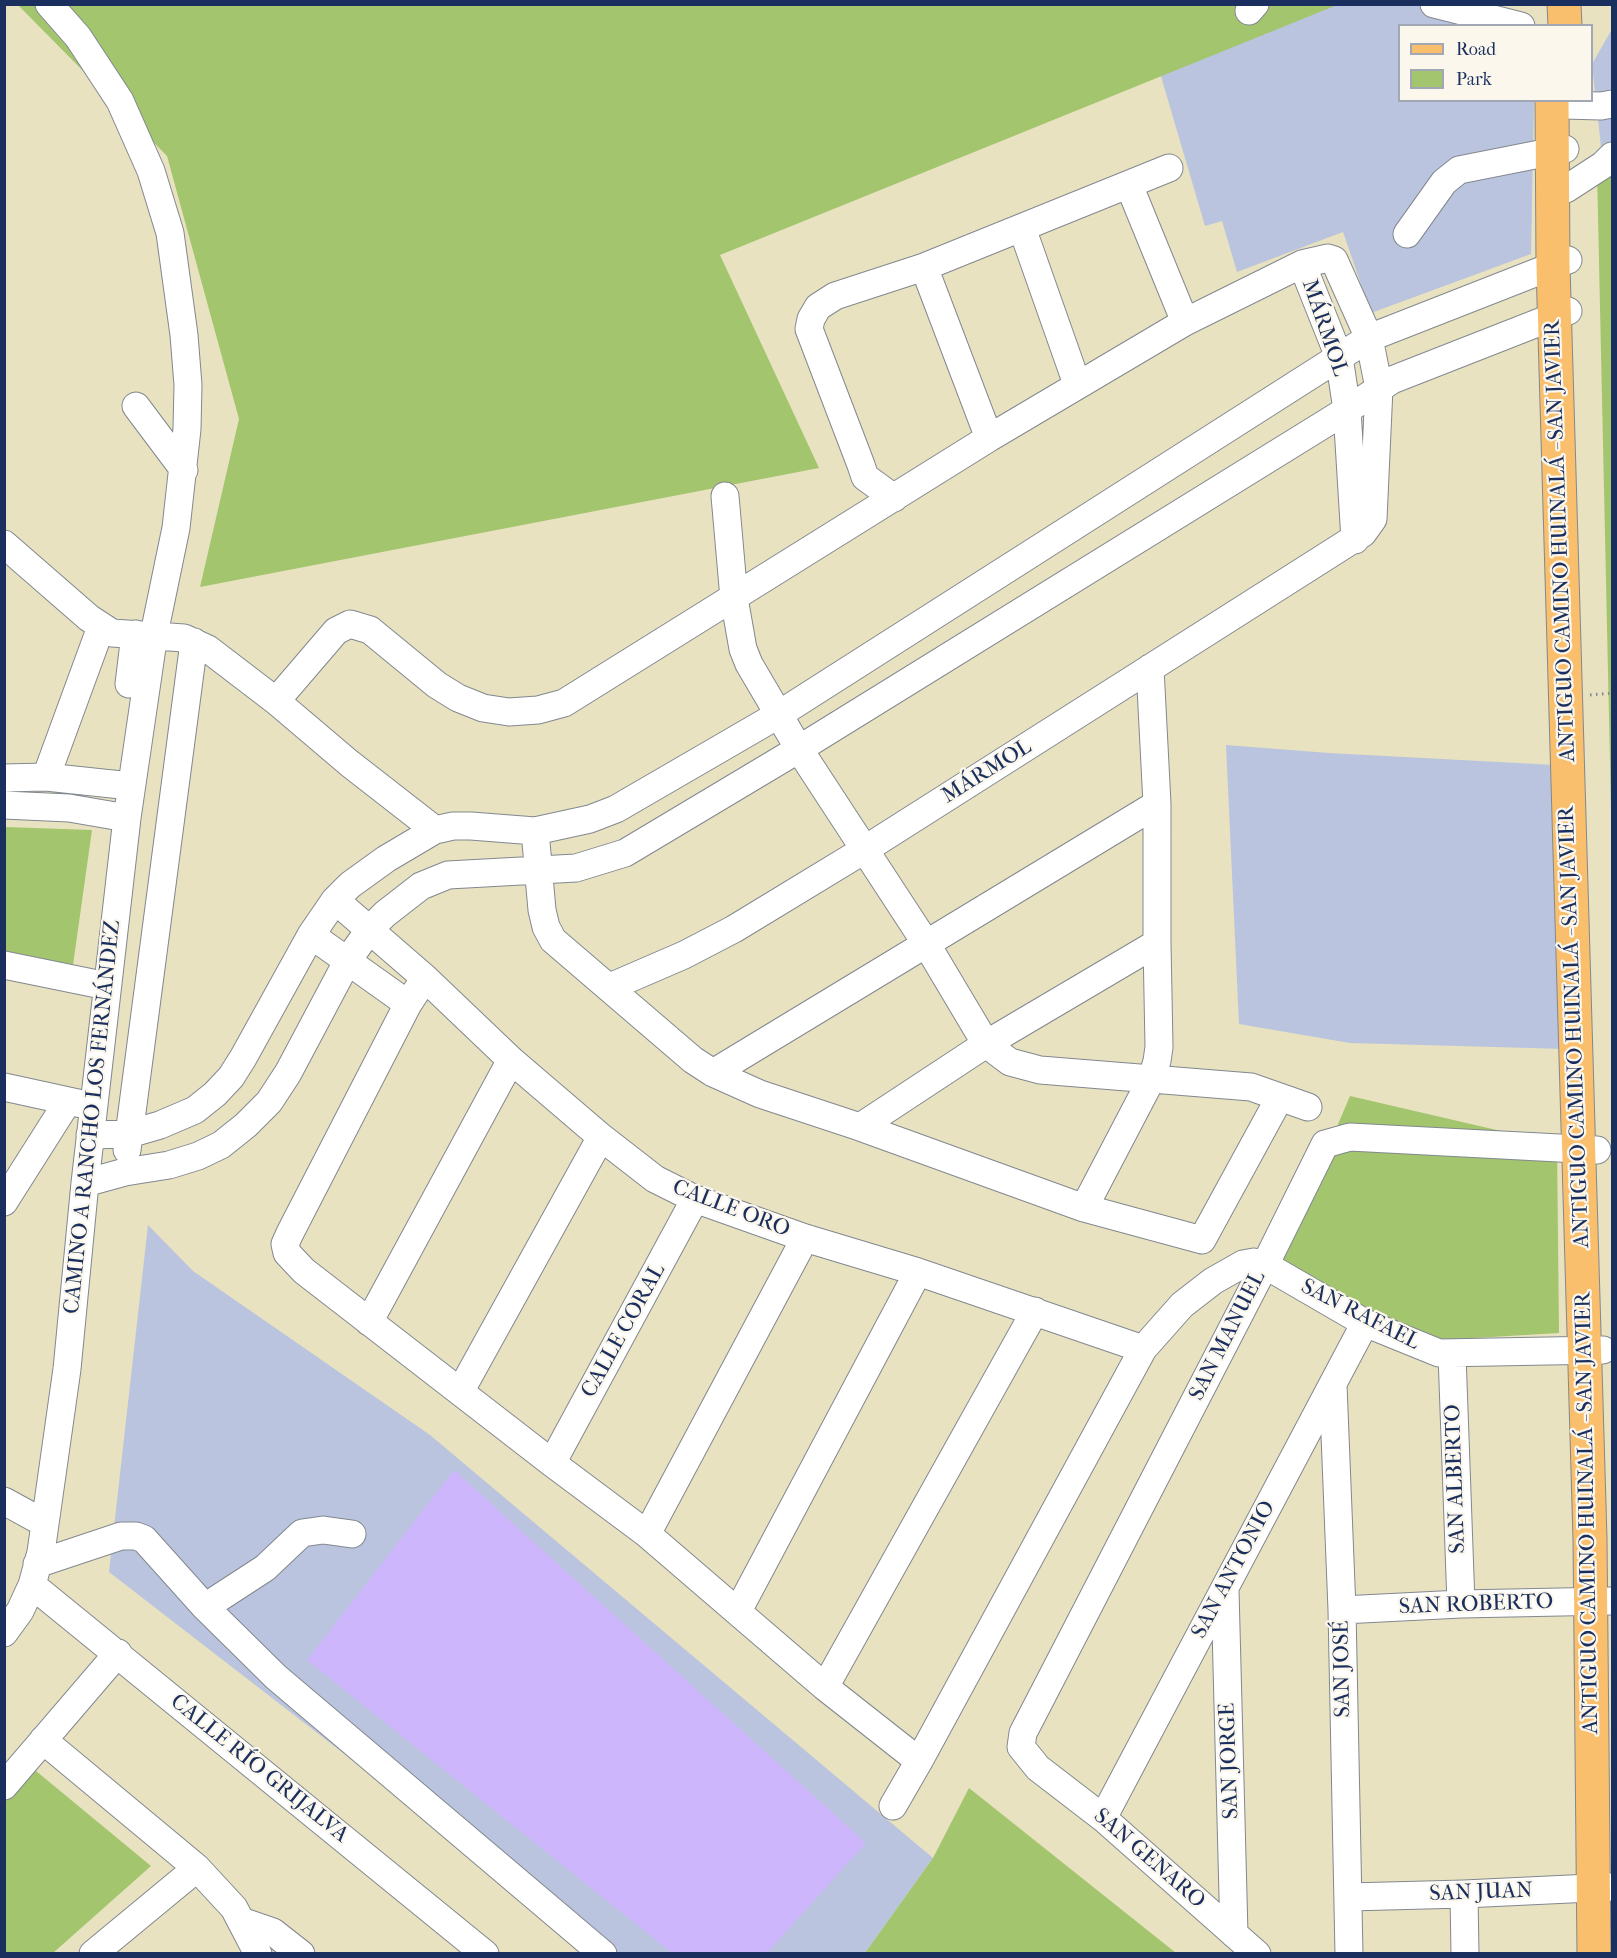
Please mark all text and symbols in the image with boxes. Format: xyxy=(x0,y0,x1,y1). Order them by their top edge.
legend xyxy=(1398,24,1593,102)
text: Road xyxy=(1456,39,1496,60)
text: Park xyxy=(1456,69,1492,90)
street label: MÁRMOL xyxy=(1295,276,1353,380)
street label: ANTIGUO CAMINO HUINALÁ - SAN JAVIER xyxy=(1540,320,1582,762)
street label: MÁRMOL xyxy=(937,734,1037,810)
street label: ANTIGUO CAMINO HUINALÁ - SAN JAVIER xyxy=(1554,806,1596,1248)
street label: CAMINO A RANCHO LOS FERNÁNDEZ xyxy=(59,919,127,1315)
street label: CALLE ORO xyxy=(669,1175,793,1243)
street label: CALLE CORAL xyxy=(576,1259,672,1403)
street label: SAN MANUEL xyxy=(1184,1267,1272,1405)
street label: SAN RAFAEL xyxy=(1296,1274,1424,1356)
street label: ANTIGUO CAMINO HUINALÁ - SAN JAVIER xyxy=(1571,1292,1605,1734)
street label: SAN ALBERTO xyxy=(1440,1404,1472,1554)
street label: SAN ANTONIO xyxy=(1187,1497,1281,1643)
street label: SAN ROBERTO xyxy=(1398,1589,1554,1621)
street label: SAN JOSÉ xyxy=(1329,1620,1357,1718)
street label: CALLE RÍO GRIJALVA xyxy=(165,1689,353,1849)
street label: SAN JORGE xyxy=(1215,1702,1245,1820)
street label: SAN GENARO xyxy=(1088,1803,1210,1915)
street label: SAN JUAN xyxy=(1429,1878,1533,1908)

